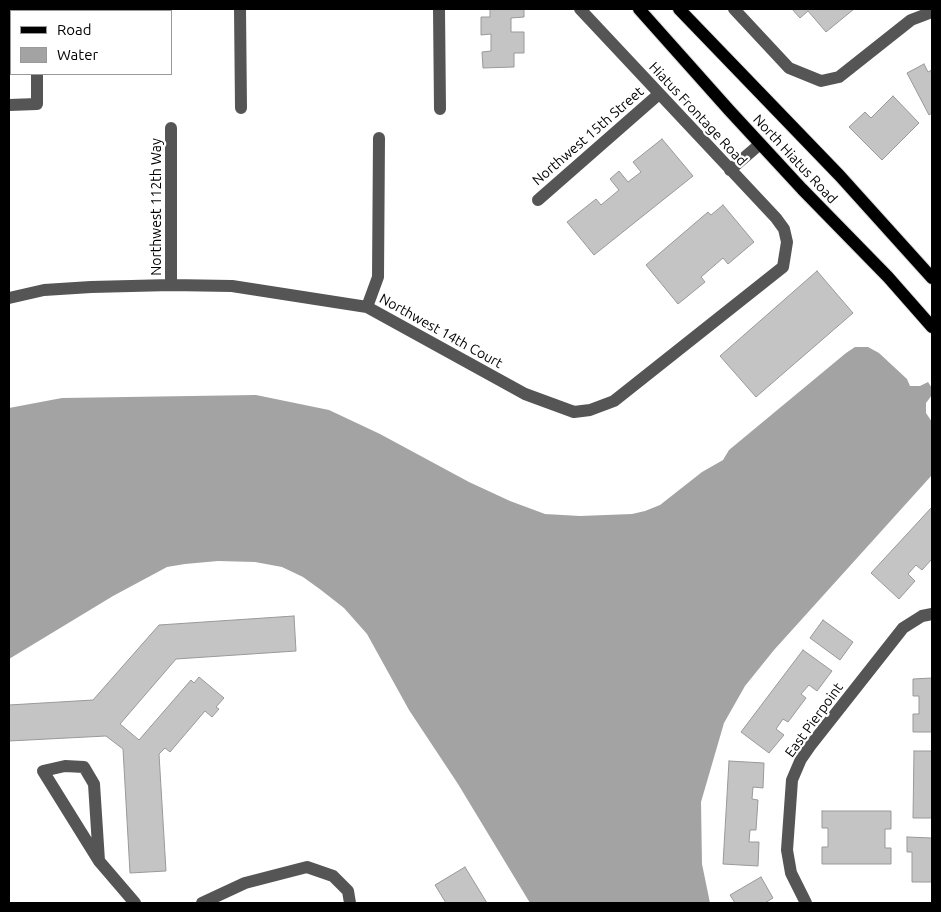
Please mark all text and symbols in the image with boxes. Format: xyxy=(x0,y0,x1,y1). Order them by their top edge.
legend xyxy=(10,10,172,75)
text: Road xyxy=(57,21,92,38)
text: Water xyxy=(57,46,98,63)
street label: Hiatus Frontage Road xyxy=(646,59,750,169)
street label: Northwest 15th Street xyxy=(529,83,647,189)
street label: North Hiatus Road xyxy=(749,111,841,207)
street label: Northwest 112th Way xyxy=(148,138,164,276)
street label: Northwest 14th Court xyxy=(376,290,506,372)
street label: East Pierpoint xyxy=(781,680,847,760)

